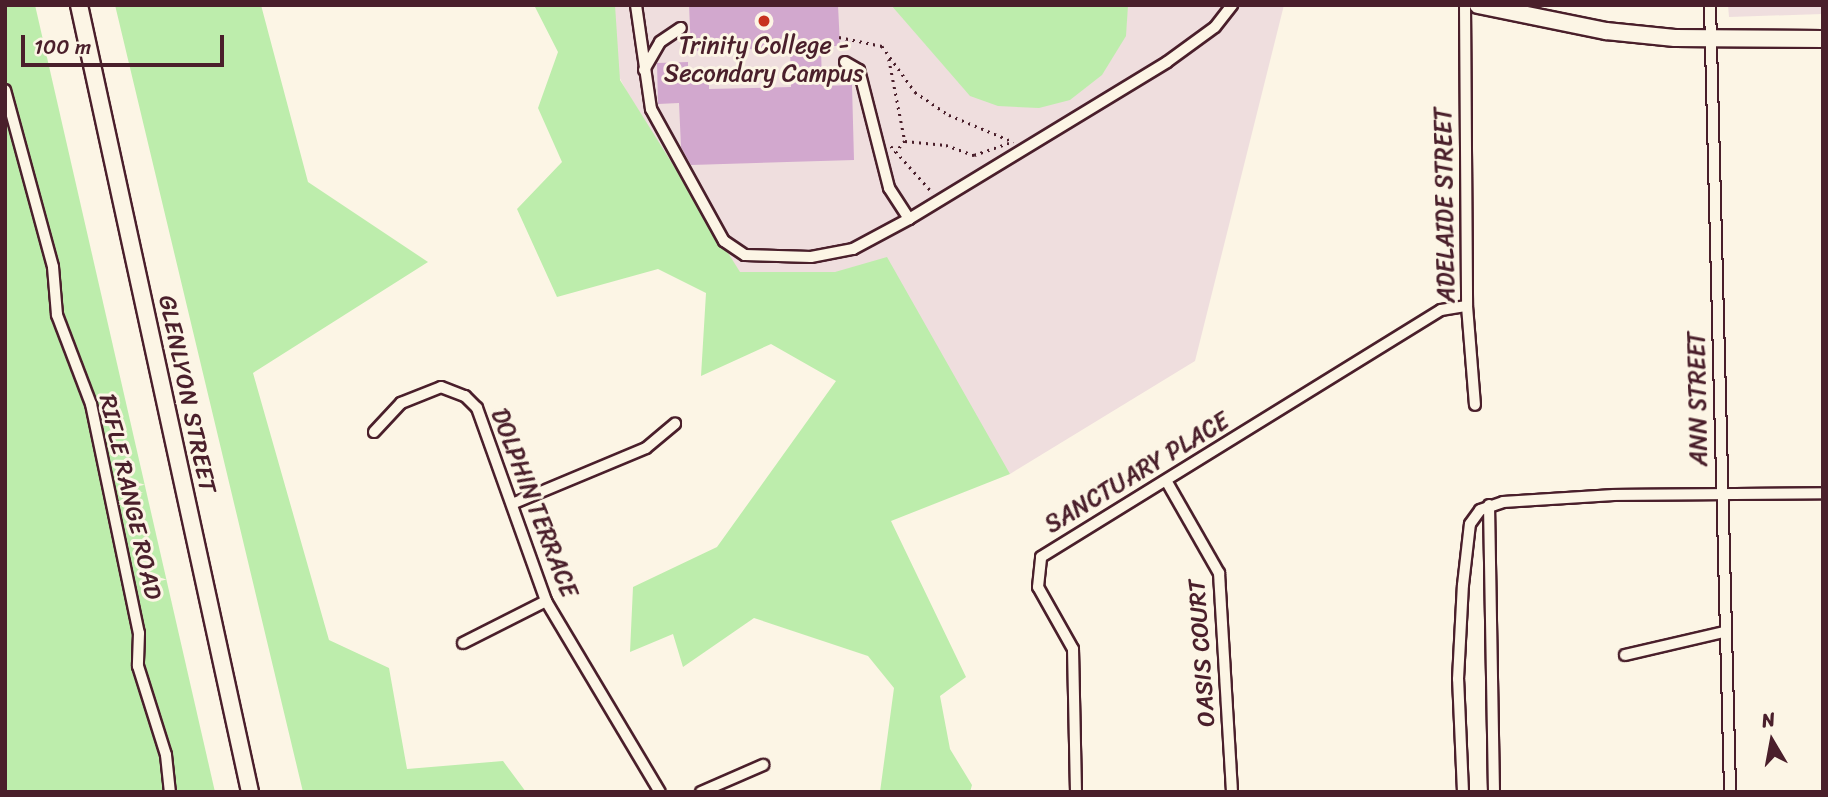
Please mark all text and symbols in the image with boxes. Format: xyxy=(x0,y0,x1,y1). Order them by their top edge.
marker: Trinity College - Secondary Campus xyxy=(756,13,772,29)
scale bar xyxy=(24,21,228,65)
text: 100 m xyxy=(34,28,91,66)
place label: Trinity College - Secondary Campus xyxy=(665,32,863,88)
street label: ADELAIDE STREET xyxy=(1429,107,1461,303)
street label: GLENLYON STREET xyxy=(152,293,222,495)
street label: ANN STREET xyxy=(1682,330,1714,468)
street label: RIFLE RANGE ROAD xyxy=(92,392,168,602)
street label: DOLPHIN TERRACE xyxy=(484,404,584,602)
street label: SANCTUARY PLACE xyxy=(1040,407,1234,539)
street label: OASIS COURT xyxy=(1182,578,1222,728)
text: N xyxy=(1759,702,1778,737)
north arrow xyxy=(1737,706,1807,776)

